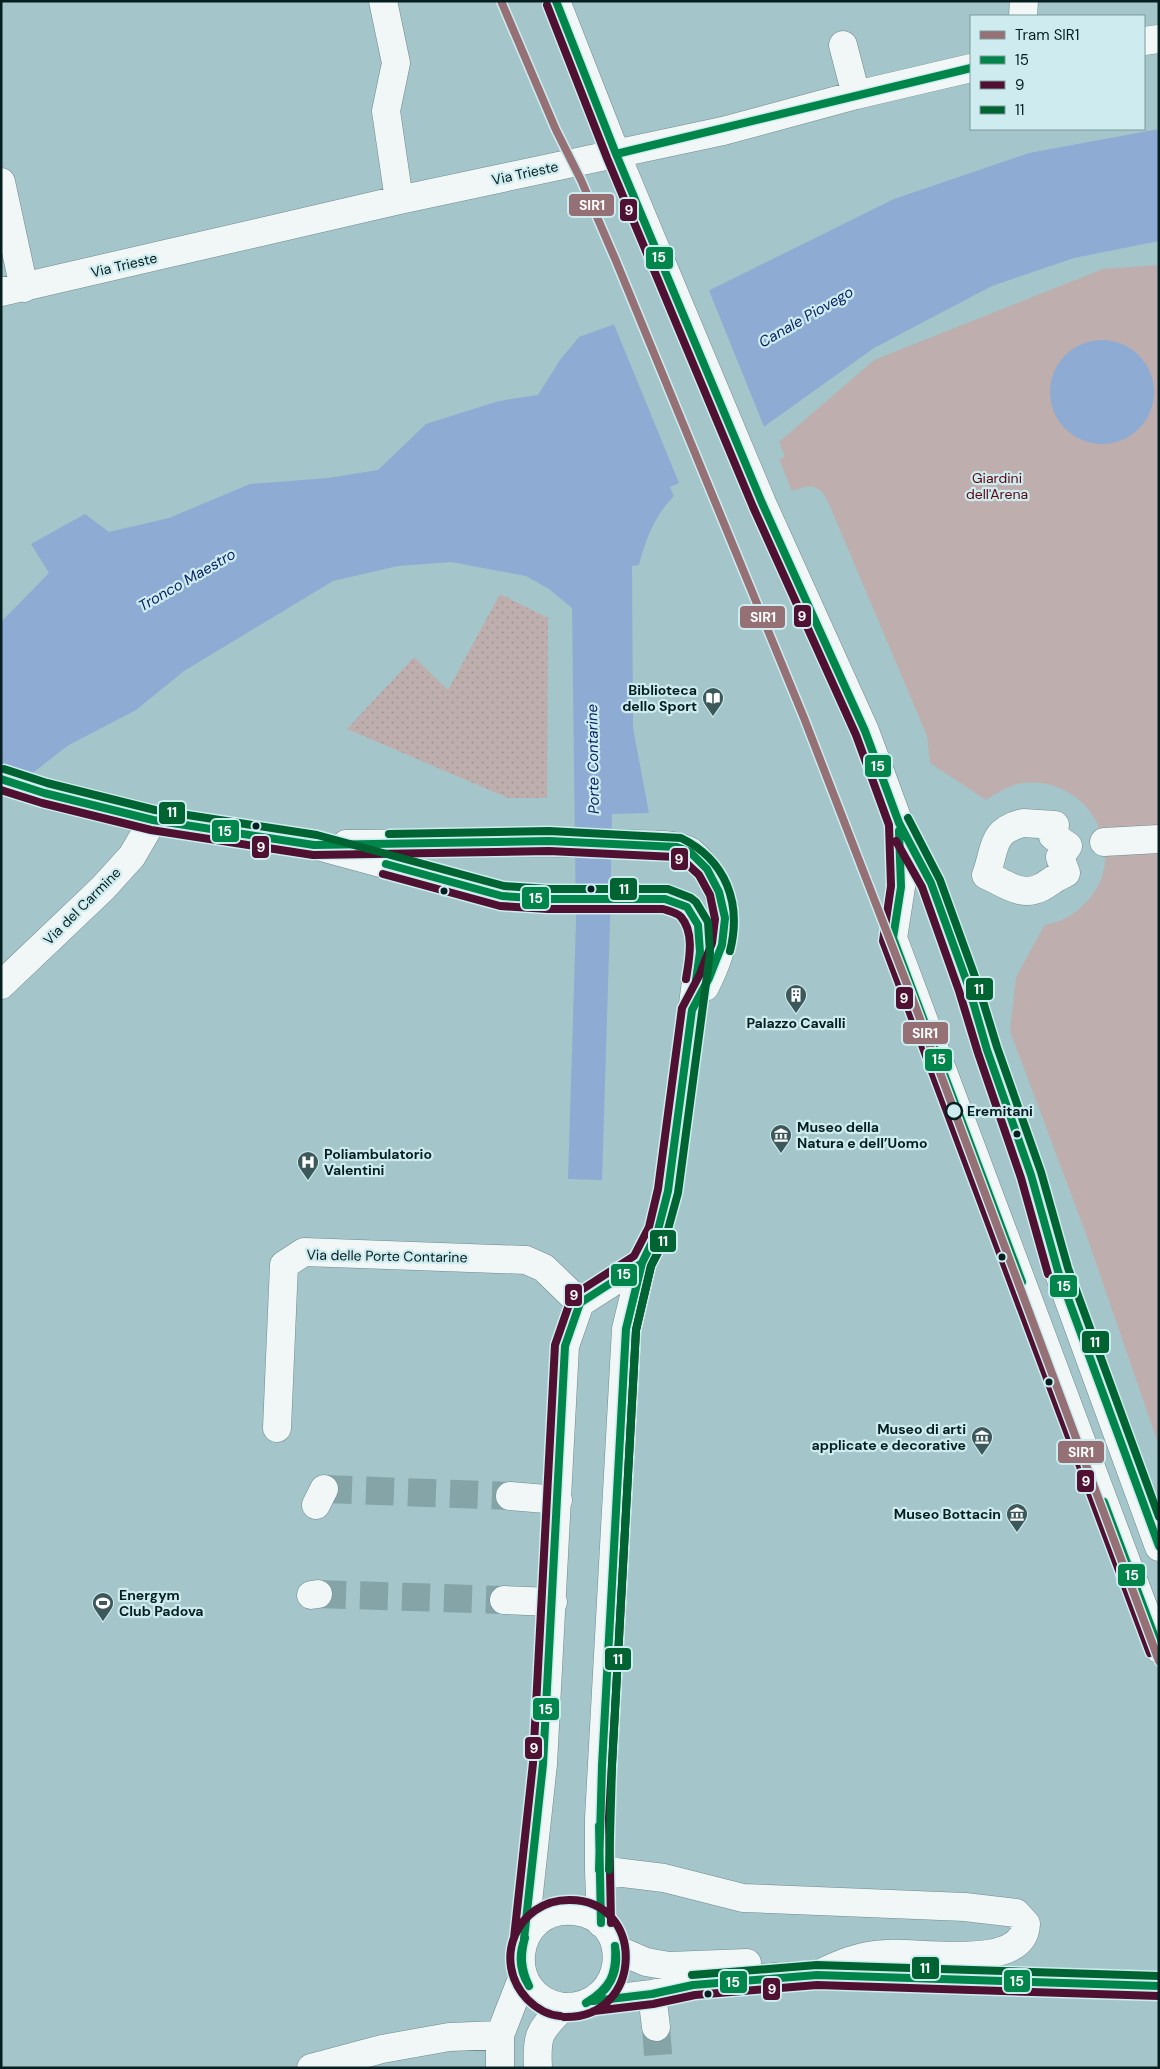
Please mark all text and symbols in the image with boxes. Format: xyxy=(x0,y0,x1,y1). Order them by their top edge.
legend xyxy=(970,15,1145,130)
text: Tram SIR1 xyxy=(1015,25,1079,45)
text: 15 xyxy=(1015,50,1029,70)
text: 9 xyxy=(1015,75,1024,95)
text: 11 xyxy=(1015,100,1024,120)
street label: Via Trieste xyxy=(490,157,560,189)
line badge: SIR1 xyxy=(568,193,615,217)
text: SIR1 xyxy=(579,196,605,214)
line badge: 9 xyxy=(619,198,638,222)
text: 9 xyxy=(625,201,634,219)
line badge: 15 xyxy=(645,246,674,270)
text: 15 xyxy=(652,248,666,266)
street label: Via Trieste xyxy=(89,249,159,281)
water label: Canale Piovego xyxy=(755,282,857,352)
park label: Giardini dell'Arena xyxy=(966,469,1028,503)
water label: Tronco Maestro xyxy=(135,544,239,616)
line badge: 9 xyxy=(793,604,812,628)
line badge: SIR1 xyxy=(739,605,786,629)
text: 9 xyxy=(798,607,807,625)
text: SIR1 xyxy=(750,608,776,626)
place label: Biblioteca dello Sport xyxy=(622,681,697,715)
library icon: Biblioteca dello Sport xyxy=(701,686,725,717)
water label: Porte Contarine xyxy=(582,703,604,814)
line badge: 15 xyxy=(864,754,892,778)
text: 15 xyxy=(871,757,885,775)
line badge: 11 xyxy=(158,801,186,825)
text: 11 xyxy=(167,803,177,821)
line badge: 15 xyxy=(211,819,240,843)
unlabelled marker xyxy=(251,821,261,831)
text: 15 xyxy=(218,822,232,840)
line badge: 9 xyxy=(251,835,270,859)
text: 9 xyxy=(257,838,266,856)
line badge: 9 xyxy=(670,847,689,871)
text: 9 xyxy=(675,850,684,868)
street label: Via del Carmine xyxy=(39,863,125,949)
line badge: 11 xyxy=(609,877,638,901)
text: 11 xyxy=(619,880,629,898)
unlabelled marker xyxy=(586,884,596,894)
unlabelled marker xyxy=(439,886,449,896)
line badge: 15 xyxy=(521,886,550,910)
text: 15 xyxy=(529,889,543,907)
line badge: 11 xyxy=(965,977,994,1001)
text: 11 xyxy=(974,980,984,998)
building icon: Palazzo Cavalli xyxy=(784,983,808,1014)
line badge: 9 xyxy=(895,986,914,1010)
text: 9 xyxy=(900,989,909,1007)
place label: Palazzo Cavalli xyxy=(746,1014,846,1032)
line badge: SIR1 xyxy=(902,1021,949,1045)
text: SIR1 xyxy=(912,1024,938,1042)
line badge: 15 xyxy=(924,1048,953,1072)
text: 15 xyxy=(932,1050,946,1068)
marker: Eremitani xyxy=(945,1102,963,1120)
place label: Eremitani xyxy=(967,1102,1033,1120)
place label: Museo della Natura e dell’Uomo xyxy=(797,1118,927,1152)
museum icon: Museo della Natura e dell’Uomo xyxy=(769,1123,793,1154)
unlabelled marker xyxy=(1012,1129,1022,1139)
place label: Poliambulatorio Valentini xyxy=(324,1145,432,1179)
hospital icon: Poliambulatorio Valentini xyxy=(296,1150,320,1181)
line badge: 11 xyxy=(649,1229,677,1253)
text: 11 xyxy=(658,1232,668,1250)
street label: Via delle Porte Contarine xyxy=(306,1246,468,1266)
unlabelled marker xyxy=(997,1252,1007,1262)
line badge: 15 xyxy=(610,1263,638,1287)
text: 15 xyxy=(617,1265,631,1283)
line badge: 15 xyxy=(1049,1274,1078,1298)
text: 15 xyxy=(1057,1277,1071,1295)
line badge: 9 xyxy=(564,1283,583,1307)
text: 9 xyxy=(570,1286,579,1304)
line badge: 11 xyxy=(1081,1330,1110,1354)
text: 11 xyxy=(1090,1333,1100,1351)
unlabelled marker xyxy=(1044,1377,1054,1387)
place label: Museo di arti applicate e decorative xyxy=(812,1420,966,1454)
museum icon: Museo di arti applicate e decorative xyxy=(970,1425,994,1456)
line badge: SIR1 xyxy=(1057,1440,1105,1464)
text: SIR1 xyxy=(1068,1443,1094,1461)
line badge: 9 xyxy=(1076,1469,1095,1493)
text: 9 xyxy=(1082,1472,1091,1490)
museum icon: Museo Bottacin xyxy=(1005,1502,1029,1533)
place label: Museo Bottacin xyxy=(894,1505,1001,1523)
line badge: 15 xyxy=(1117,1563,1146,1587)
text: 15 xyxy=(1125,1566,1139,1584)
place label: Energym Club Padova xyxy=(119,1586,204,1620)
sports icon: Energym Club Padova xyxy=(91,1591,115,1622)
line badge: 11 xyxy=(604,1647,632,1671)
text: 11 xyxy=(613,1650,623,1668)
line badge: 15 xyxy=(532,1697,560,1721)
text: 15 xyxy=(539,1700,553,1718)
line badge: 9 xyxy=(524,1736,543,1760)
text: 9 xyxy=(530,1739,539,1757)
line badge: 11 xyxy=(911,1956,940,1980)
text: 11 xyxy=(920,1959,930,1977)
line badge: 15 xyxy=(1003,1969,1031,1993)
line badge: 15 xyxy=(719,1970,748,1994)
text: 15 xyxy=(1010,1972,1024,1990)
text: 15 xyxy=(726,1973,740,1991)
line badge: 9 xyxy=(762,1977,781,2001)
text: 9 xyxy=(768,1980,777,1998)
unlabelled marker xyxy=(703,1989,713,1999)

